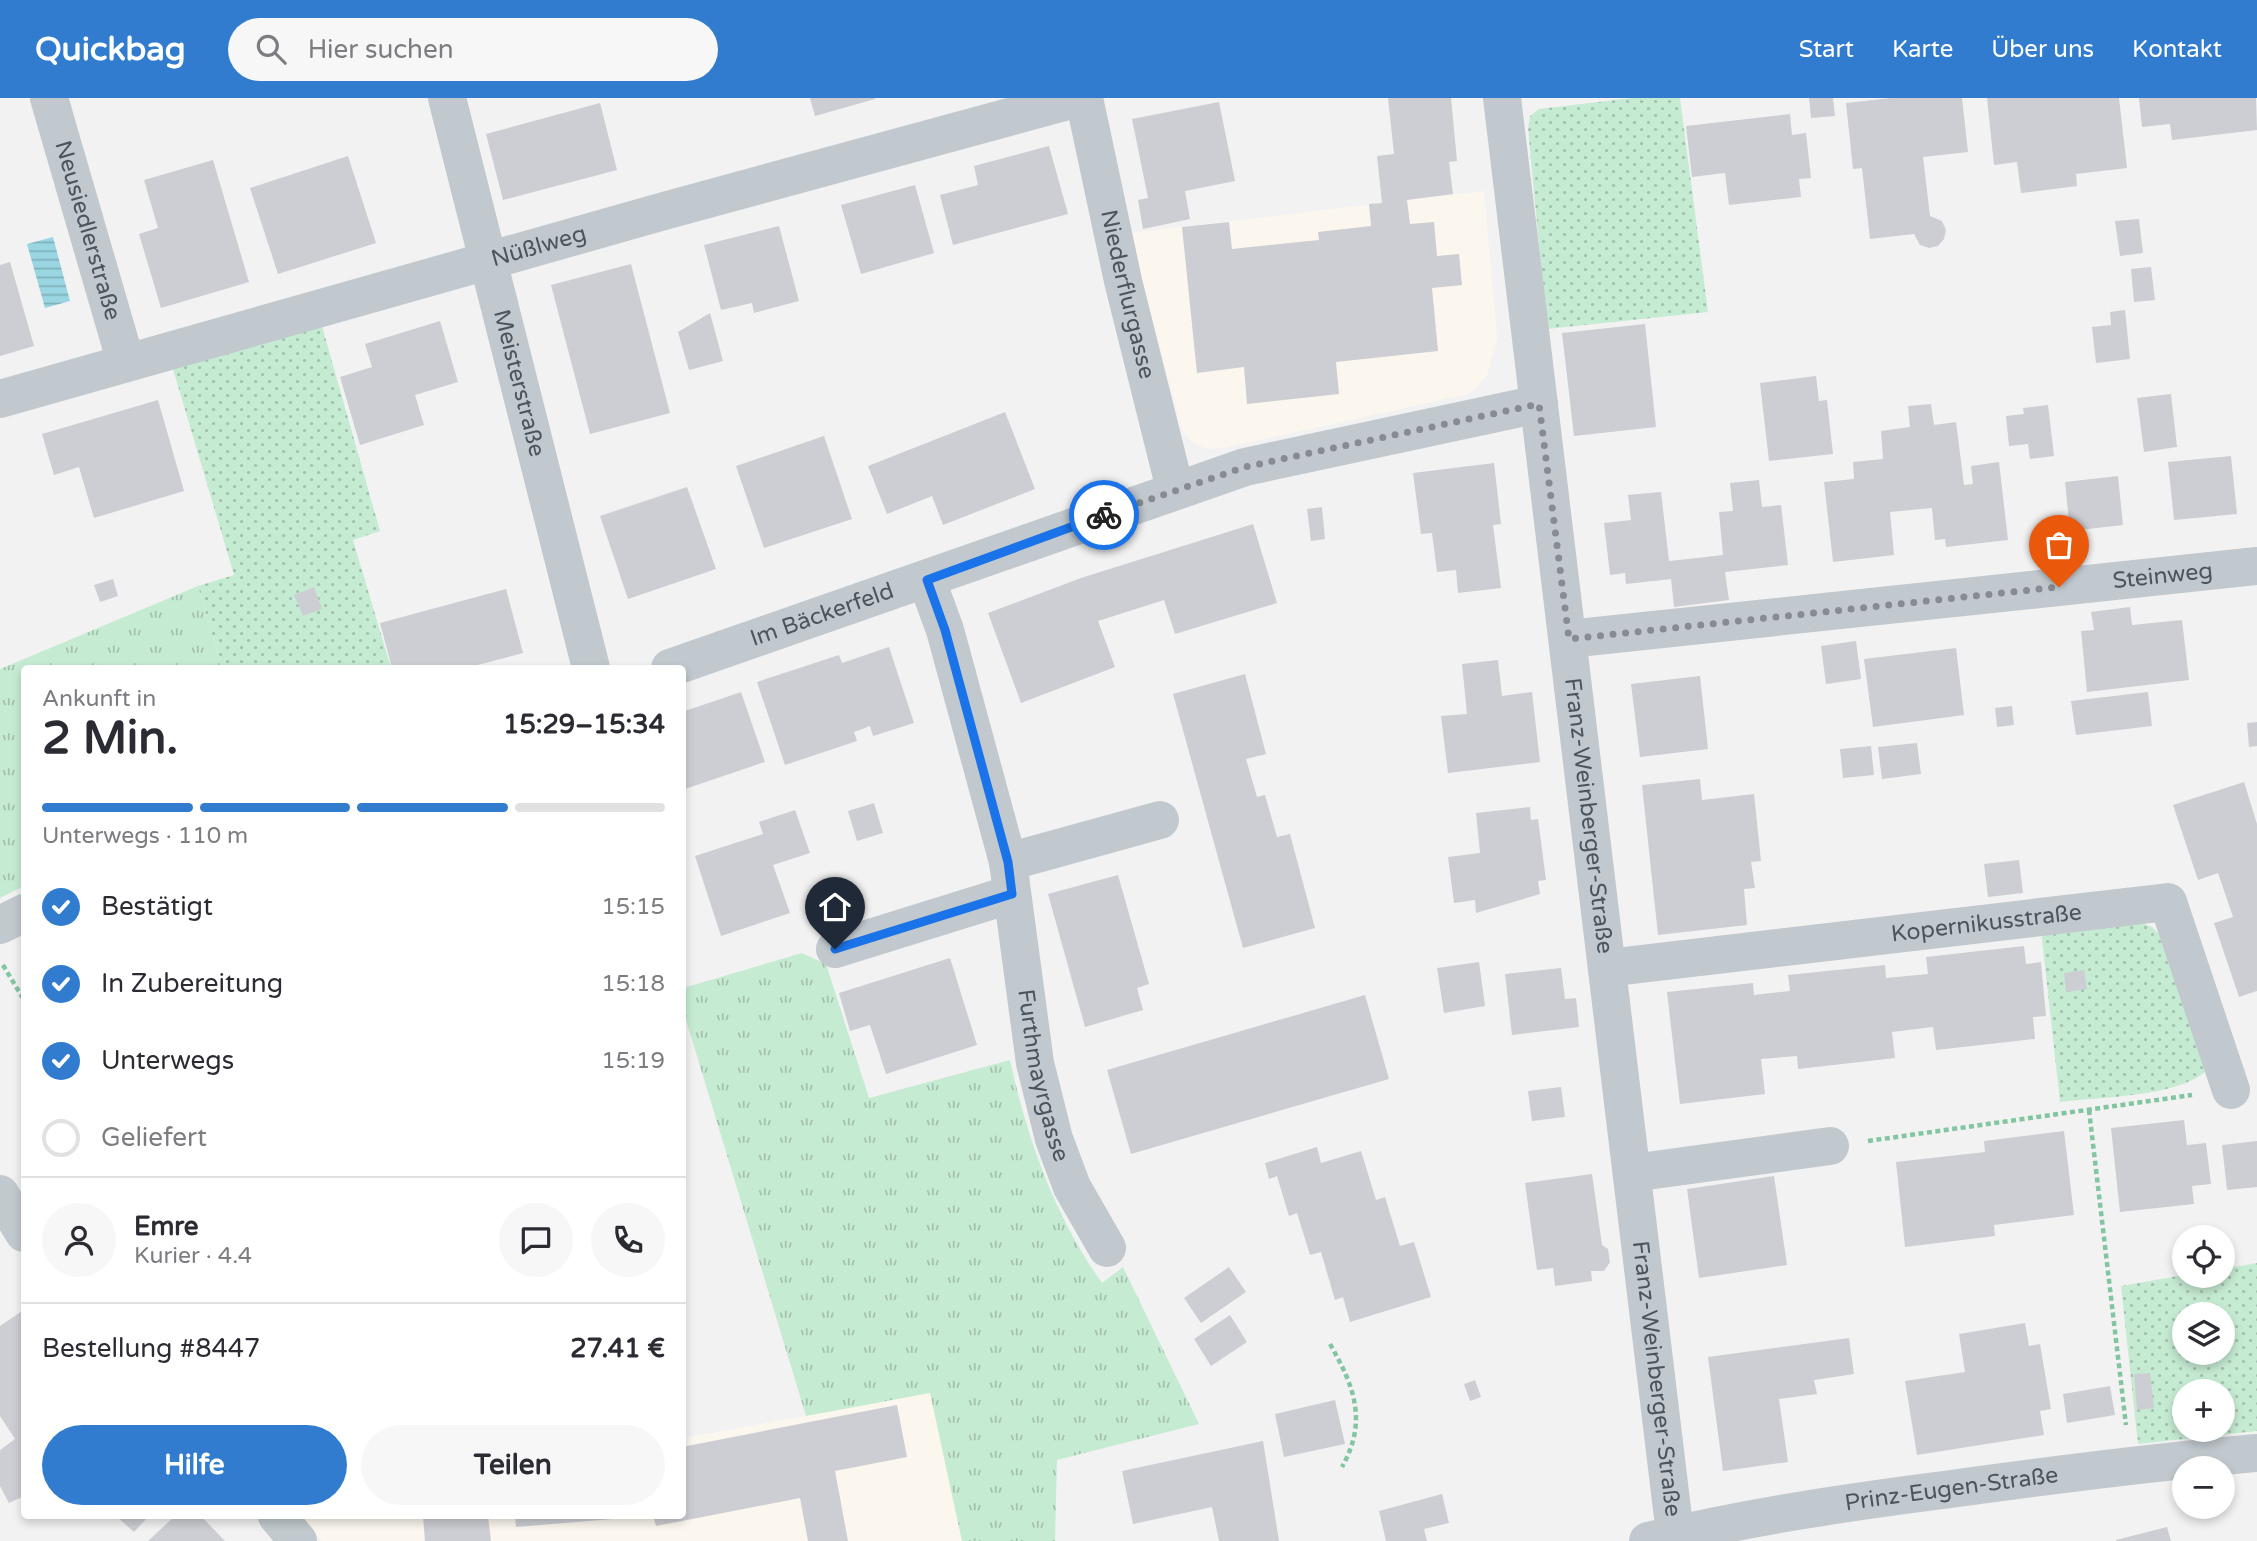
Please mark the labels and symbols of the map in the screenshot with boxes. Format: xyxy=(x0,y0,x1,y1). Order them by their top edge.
street label: Neusiedlerstraße xyxy=(48,137,127,324)
street label: Niederflurgasse xyxy=(1094,207,1161,382)
street label: Nüßlweg xyxy=(488,220,590,273)
street label: Meisterstraße xyxy=(487,307,551,459)
courier xyxy=(1069,480,1139,550)
pin xyxy=(2029,515,2089,587)
street label: Steinweg xyxy=(2111,557,2214,595)
street label: Im Bäckerfeld xyxy=(746,577,897,653)
street label: Franz-Weinberger-Straße xyxy=(1558,676,1619,955)
pin xyxy=(805,877,865,949)
street label: Kopernikusstraße xyxy=(1890,898,2083,948)
street label: Furthmayrgasse xyxy=(1011,987,1075,1166)
street label: Franz-Weinberger-Straße xyxy=(1626,1239,1687,1518)
street label: Prinz-Eugen-Straße xyxy=(1843,1461,2060,1517)

